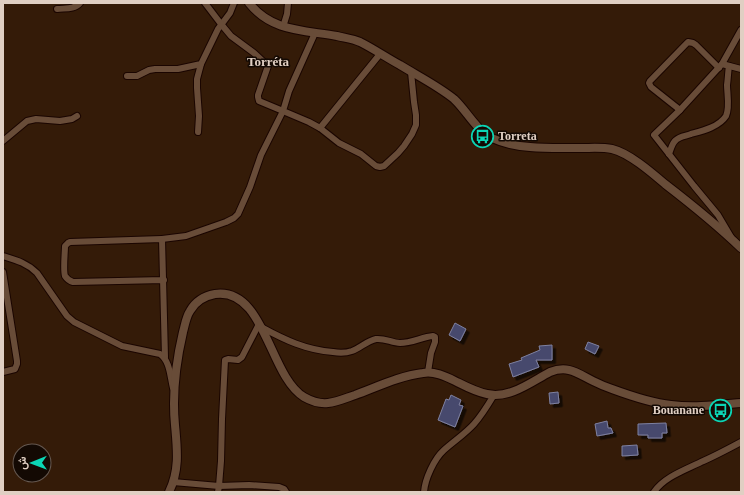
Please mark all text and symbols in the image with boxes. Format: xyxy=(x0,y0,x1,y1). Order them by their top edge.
district label: Torréta xyxy=(247,54,290,69)
bus stop icon: Torreta xyxy=(469,123,495,149)
place label: Torreta xyxy=(498,129,537,143)
bus stop icon: Bouanane xyxy=(707,397,733,423)
place label: Bouanane xyxy=(653,403,705,417)
north arrow xyxy=(12,443,52,483)
text: ش xyxy=(16,456,29,470)

